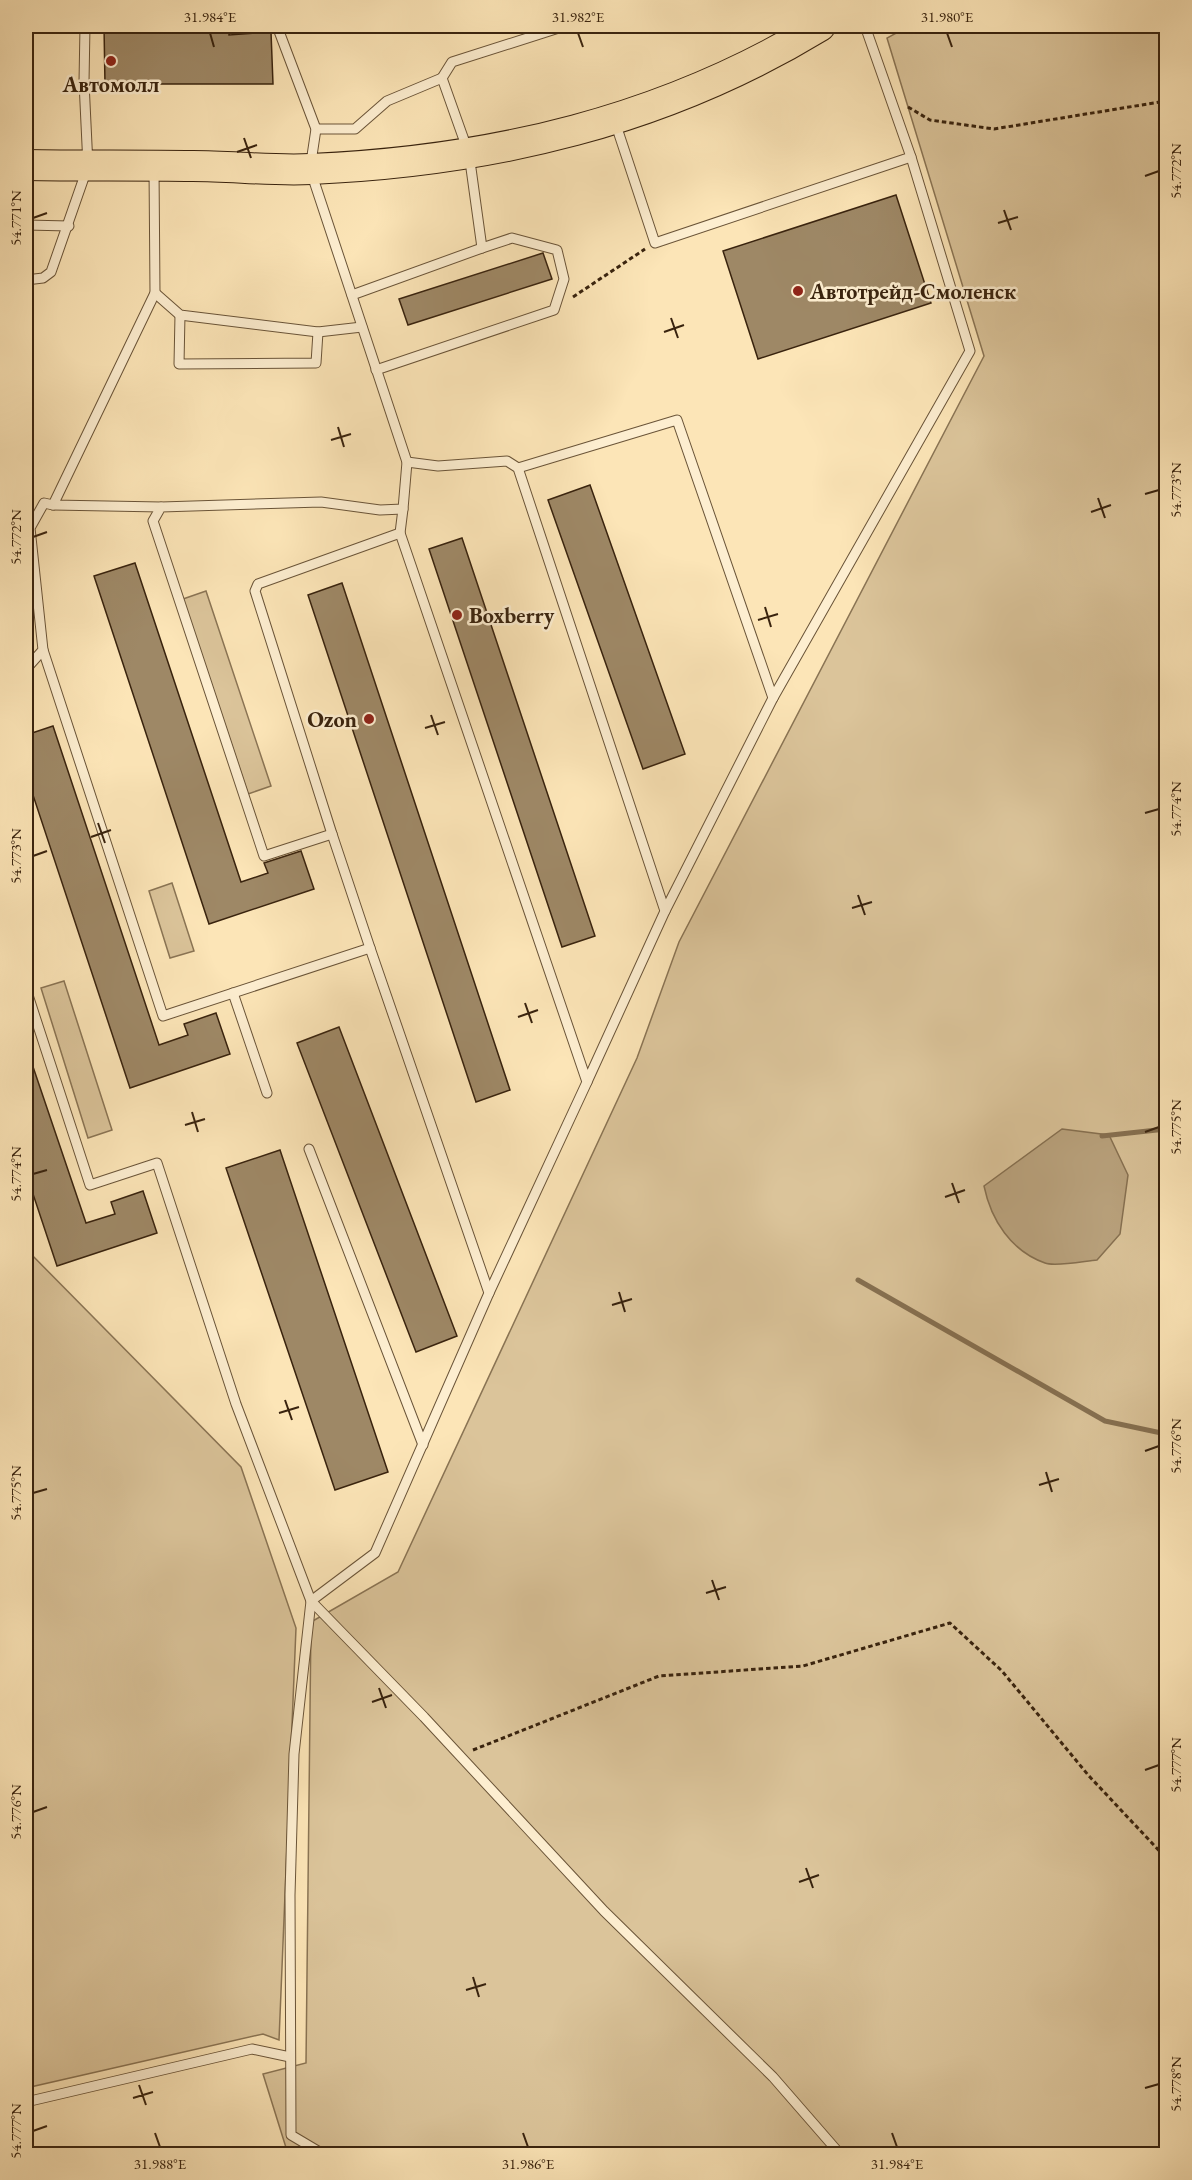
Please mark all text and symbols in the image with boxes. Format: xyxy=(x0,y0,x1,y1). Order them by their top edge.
text: 31.984°E xyxy=(184,7,237,26)
text: 31.982°E xyxy=(552,7,605,26)
text: 31.980°E xyxy=(921,7,974,26)
marker: Автомолл xyxy=(104,54,118,68)
place label: Автомолл xyxy=(62,70,159,99)
text: 54.772°N xyxy=(1166,143,1185,199)
text: 54.771°N xyxy=(6,190,25,246)
place label: Автотрейд-Смоленск xyxy=(809,277,1017,306)
marker: Автотрейд-Смоленск xyxy=(791,284,805,298)
text: 54.773°N xyxy=(1166,462,1185,518)
text: 54.772°N xyxy=(6,509,25,565)
place label: Boxberry xyxy=(469,601,555,630)
marker: Boxberry xyxy=(450,608,464,622)
place label: Ozon xyxy=(307,705,358,734)
marker: Ozon xyxy=(362,712,376,726)
text: 54.774°N xyxy=(1166,781,1185,837)
text: 54.773°N xyxy=(6,828,25,884)
text: 54.775°N xyxy=(1166,1099,1185,1155)
text: 54.774°N xyxy=(6,1146,25,1202)
text: 54.776°N xyxy=(1166,1418,1185,1474)
text: 54.775°N xyxy=(6,1465,25,1521)
text: 54.777°N xyxy=(1166,1737,1185,1793)
text: 54.776°N xyxy=(6,1784,25,1840)
text: 54.778°N xyxy=(1166,2056,1185,2112)
text: 54.777°N xyxy=(6,2103,25,2159)
text: 31.988°E xyxy=(134,2154,187,2173)
text: 31.986°E xyxy=(502,2154,555,2173)
text: 31.984°E xyxy=(871,2154,924,2173)

